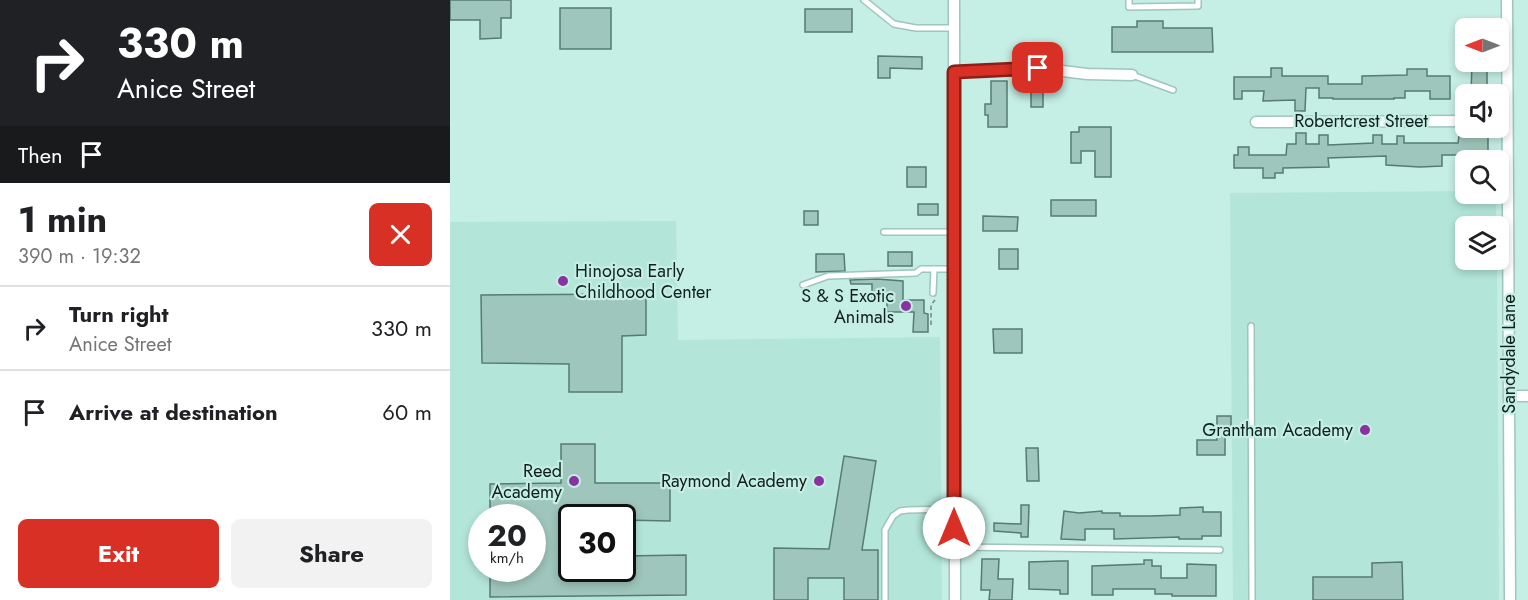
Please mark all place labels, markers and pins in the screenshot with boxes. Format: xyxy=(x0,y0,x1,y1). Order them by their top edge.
pin xyxy=(1012,42,1063,93)
place label: Hinojosa Early Childhood Center xyxy=(575,258,712,305)
marker: Hinojosa Early Childhood Center xyxy=(556,274,570,288)
place label: S & S Exotic Animals xyxy=(801,283,894,330)
marker: S & S Exotic Animals xyxy=(899,299,913,313)
place label: Grantham Academy xyxy=(1202,417,1353,443)
marker: Grantham Academy xyxy=(1358,423,1372,437)
place label: Reed Academy xyxy=(491,458,562,505)
place label: Raymond Academy xyxy=(661,468,807,494)
marker: Reed Academy xyxy=(567,474,581,488)
marker: Raymond Academy xyxy=(812,474,826,488)

